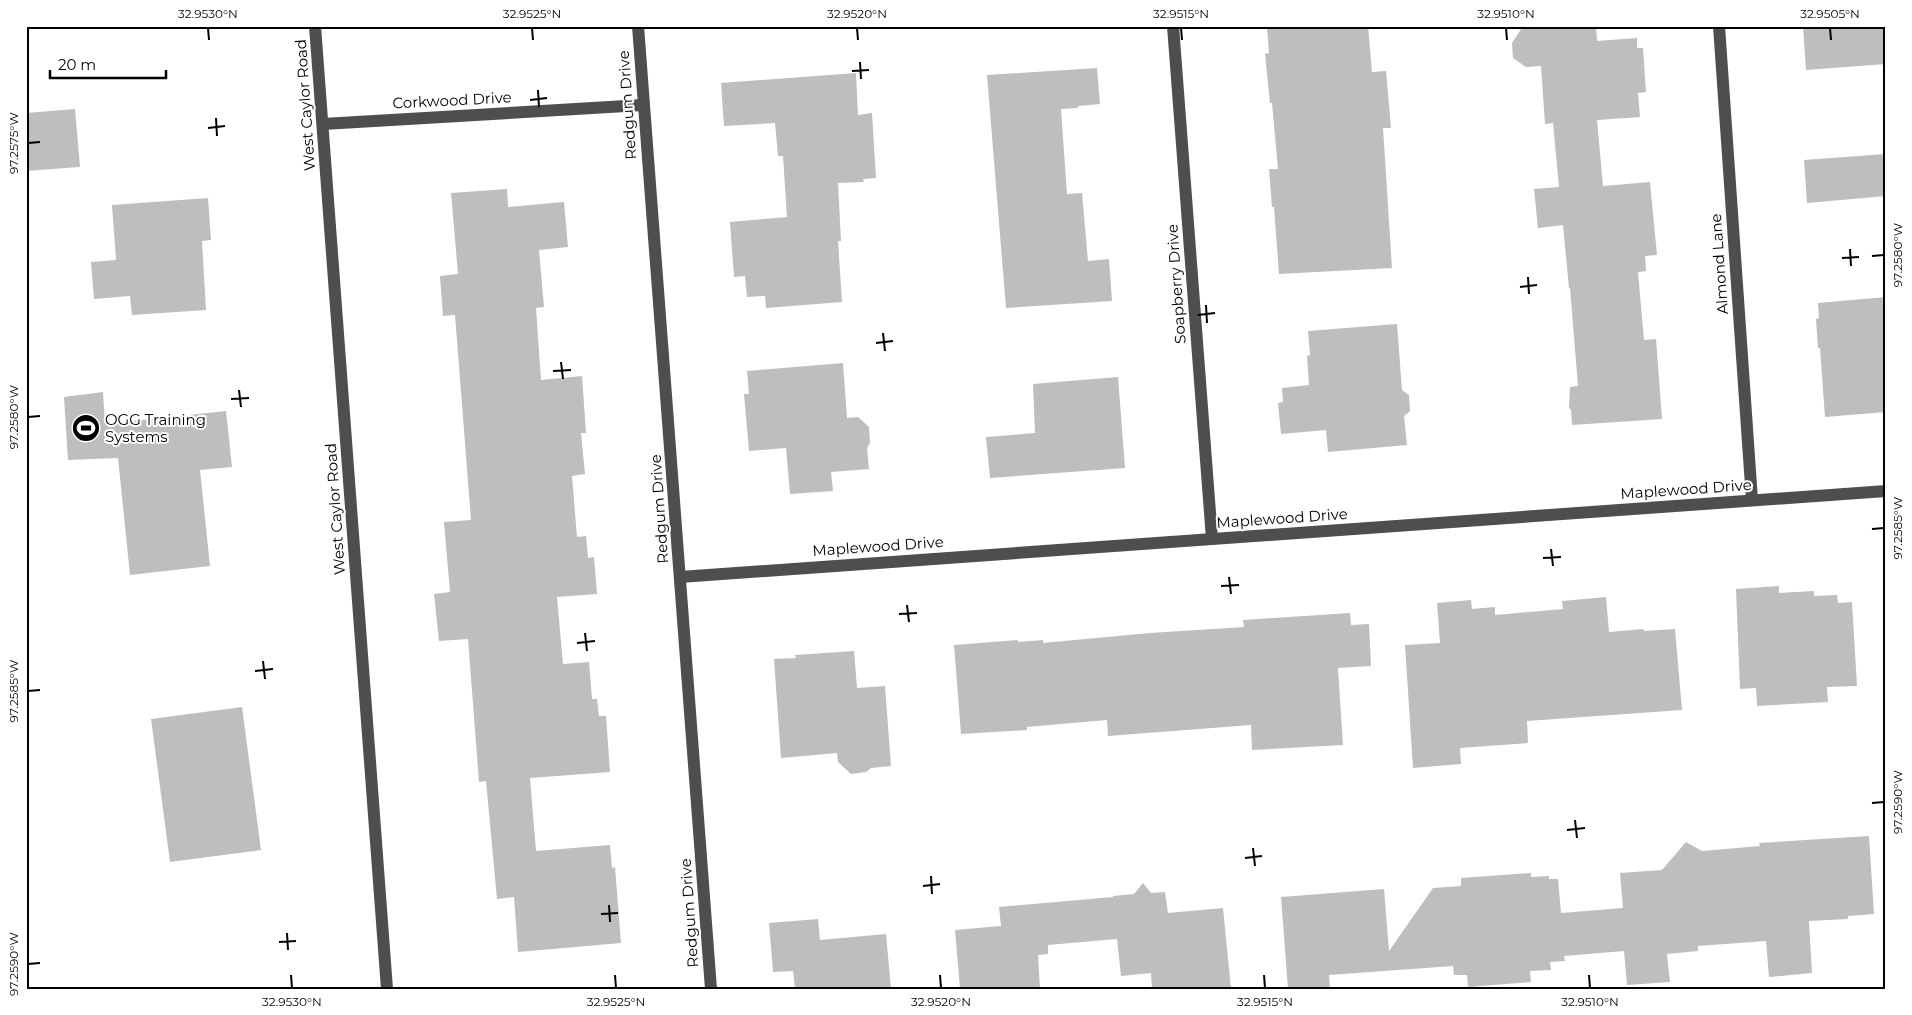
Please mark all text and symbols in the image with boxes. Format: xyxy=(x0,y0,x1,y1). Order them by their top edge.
text: 32.9530°N xyxy=(178,6,238,21)
text: 32.9525°N xyxy=(503,6,561,21)
text: 32.9520°N xyxy=(827,6,887,21)
text: 32.9515°N xyxy=(1153,6,1209,21)
text: 32.9510°N xyxy=(1477,6,1535,21)
text: 32.9505°N xyxy=(1800,6,1860,21)
street label: West Caylor Road xyxy=(291,38,319,172)
scale bar xyxy=(50,48,166,80)
street label: Redgum Drive xyxy=(614,50,640,160)
text: 20 m xyxy=(58,55,96,74)
street label: Corkwood Drive xyxy=(392,87,512,113)
text: 97.2575°W xyxy=(6,112,21,174)
street label: Almond Lane xyxy=(1706,213,1732,315)
street label: Soapberry Drive xyxy=(1162,223,1190,345)
text: 97.2580°W xyxy=(1890,223,1905,287)
text: 97.2580°W xyxy=(6,385,21,449)
place label: OGG Training Systems xyxy=(105,410,206,446)
sports icon: OGG Training Systems xyxy=(71,413,101,443)
street label: West Caylor Road xyxy=(321,442,349,576)
street label: Redgum Drive xyxy=(646,454,672,564)
street label: Maplewood Drive xyxy=(1620,475,1752,503)
text: 97.2585°W xyxy=(1890,497,1905,559)
street label: Maplewood Drive xyxy=(1216,504,1348,532)
street label: Maplewood Drive xyxy=(812,532,944,560)
text: 97.2585°W xyxy=(6,660,21,722)
text: 97.2590°W xyxy=(1890,770,1905,834)
street label: Redgum Drive xyxy=(676,858,702,968)
text: 97.2590°W xyxy=(6,932,21,996)
text: 32.9530°N xyxy=(262,994,322,1009)
text: 32.9525°N xyxy=(587,994,645,1009)
text: 32.9520°N xyxy=(911,994,971,1009)
text: 32.9515°N xyxy=(1237,994,1293,1009)
text: 32.9510°N xyxy=(1561,994,1619,1009)

